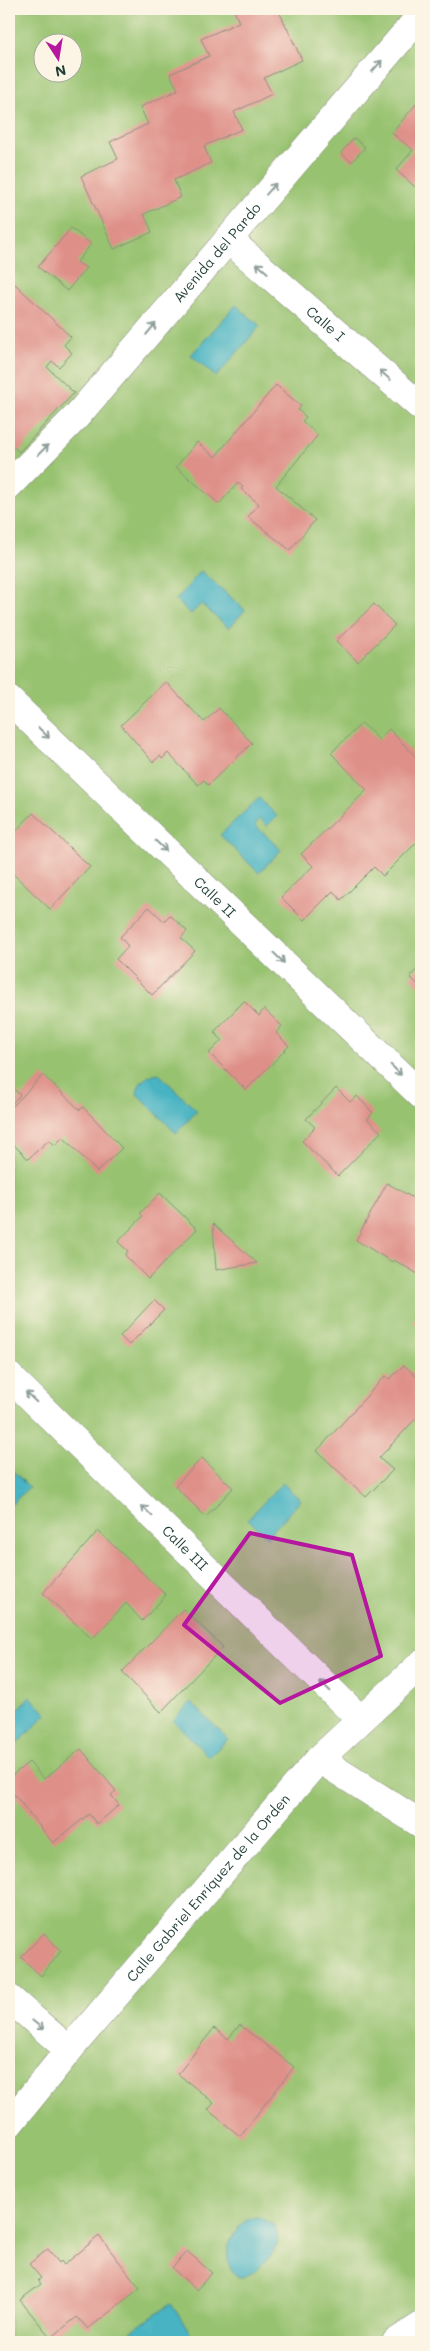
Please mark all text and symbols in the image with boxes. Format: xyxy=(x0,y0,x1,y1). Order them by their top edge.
north arrow xyxy=(32,32,82,82)
one-way arrow xyxy=(372,59,383,72)
text: N xyxy=(54,61,68,82)
one-way arrow xyxy=(266,182,277,195)
street label: Avenida del Pardo xyxy=(169,198,265,306)
one-way arrow xyxy=(256,263,269,274)
street label: Calle I xyxy=(302,301,349,345)
one-way arrow xyxy=(146,323,157,336)
one-way arrow xyxy=(378,370,391,381)
one-way arrow xyxy=(37,444,49,456)
one-way arrow xyxy=(38,727,50,739)
one-way arrow xyxy=(155,840,168,852)
street label: Calle II xyxy=(190,872,240,921)
one-way arrow xyxy=(272,952,285,964)
one-way arrow xyxy=(390,1064,402,1077)
one-way arrow xyxy=(24,1391,37,1403)
one-way arrow xyxy=(140,1505,153,1517)
street label: Calle III xyxy=(158,1521,212,1574)
one-way arrow xyxy=(319,1680,332,1692)
street label: Calle Gabriel Enríquez de la Orden xyxy=(122,1790,294,1986)
one-way arrow xyxy=(31,2019,44,2030)

